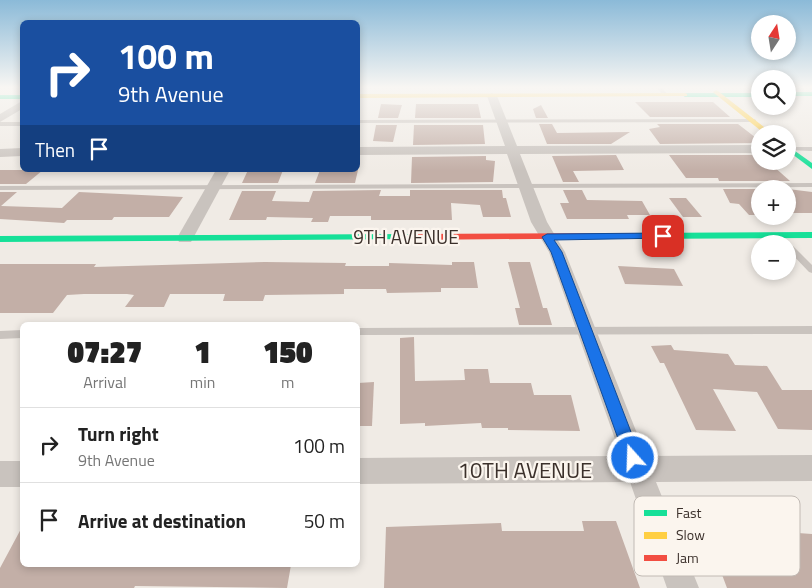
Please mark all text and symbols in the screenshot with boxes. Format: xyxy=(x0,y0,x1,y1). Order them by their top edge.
north arrow xyxy=(751,15,796,60)
map controls xyxy=(751,15,796,280)
text: 100 m xyxy=(118,29,214,83)
icon: right xyxy=(35,40,100,105)
button: search xyxy=(751,70,796,115)
text: 9th Avenue xyxy=(118,77,224,111)
button: layers xyxy=(751,125,796,170)
text: Then xyxy=(35,135,75,164)
icon: arrive xyxy=(85,135,113,163)
button: + xyxy=(751,180,796,225)
pin xyxy=(642,215,684,257)
street label: 9TH AVENUE xyxy=(353,222,459,251)
icon: arrive xyxy=(649,222,677,250)
button: − xyxy=(751,235,796,280)
text: 07:27 xyxy=(68,329,142,375)
text: 1 xyxy=(194,329,211,375)
text: 150 xyxy=(263,329,312,375)
text: Arrival xyxy=(83,370,127,394)
text: min xyxy=(190,370,215,394)
text: m xyxy=(281,370,294,394)
text: Turn right xyxy=(78,419,159,448)
icon: right xyxy=(35,431,63,459)
text: 100 m xyxy=(293,431,345,460)
position arrow xyxy=(606,431,658,483)
text: 9th Avenue xyxy=(78,448,155,472)
street label: 10TH AVENUE xyxy=(458,453,592,487)
legend xyxy=(634,496,800,576)
text: Fast xyxy=(676,502,701,523)
icon: arrive xyxy=(35,506,63,534)
text: Arrive at destination xyxy=(78,506,246,535)
text: 50 m xyxy=(304,506,345,535)
text: Slow xyxy=(676,524,705,545)
text: Jam xyxy=(676,547,699,568)

